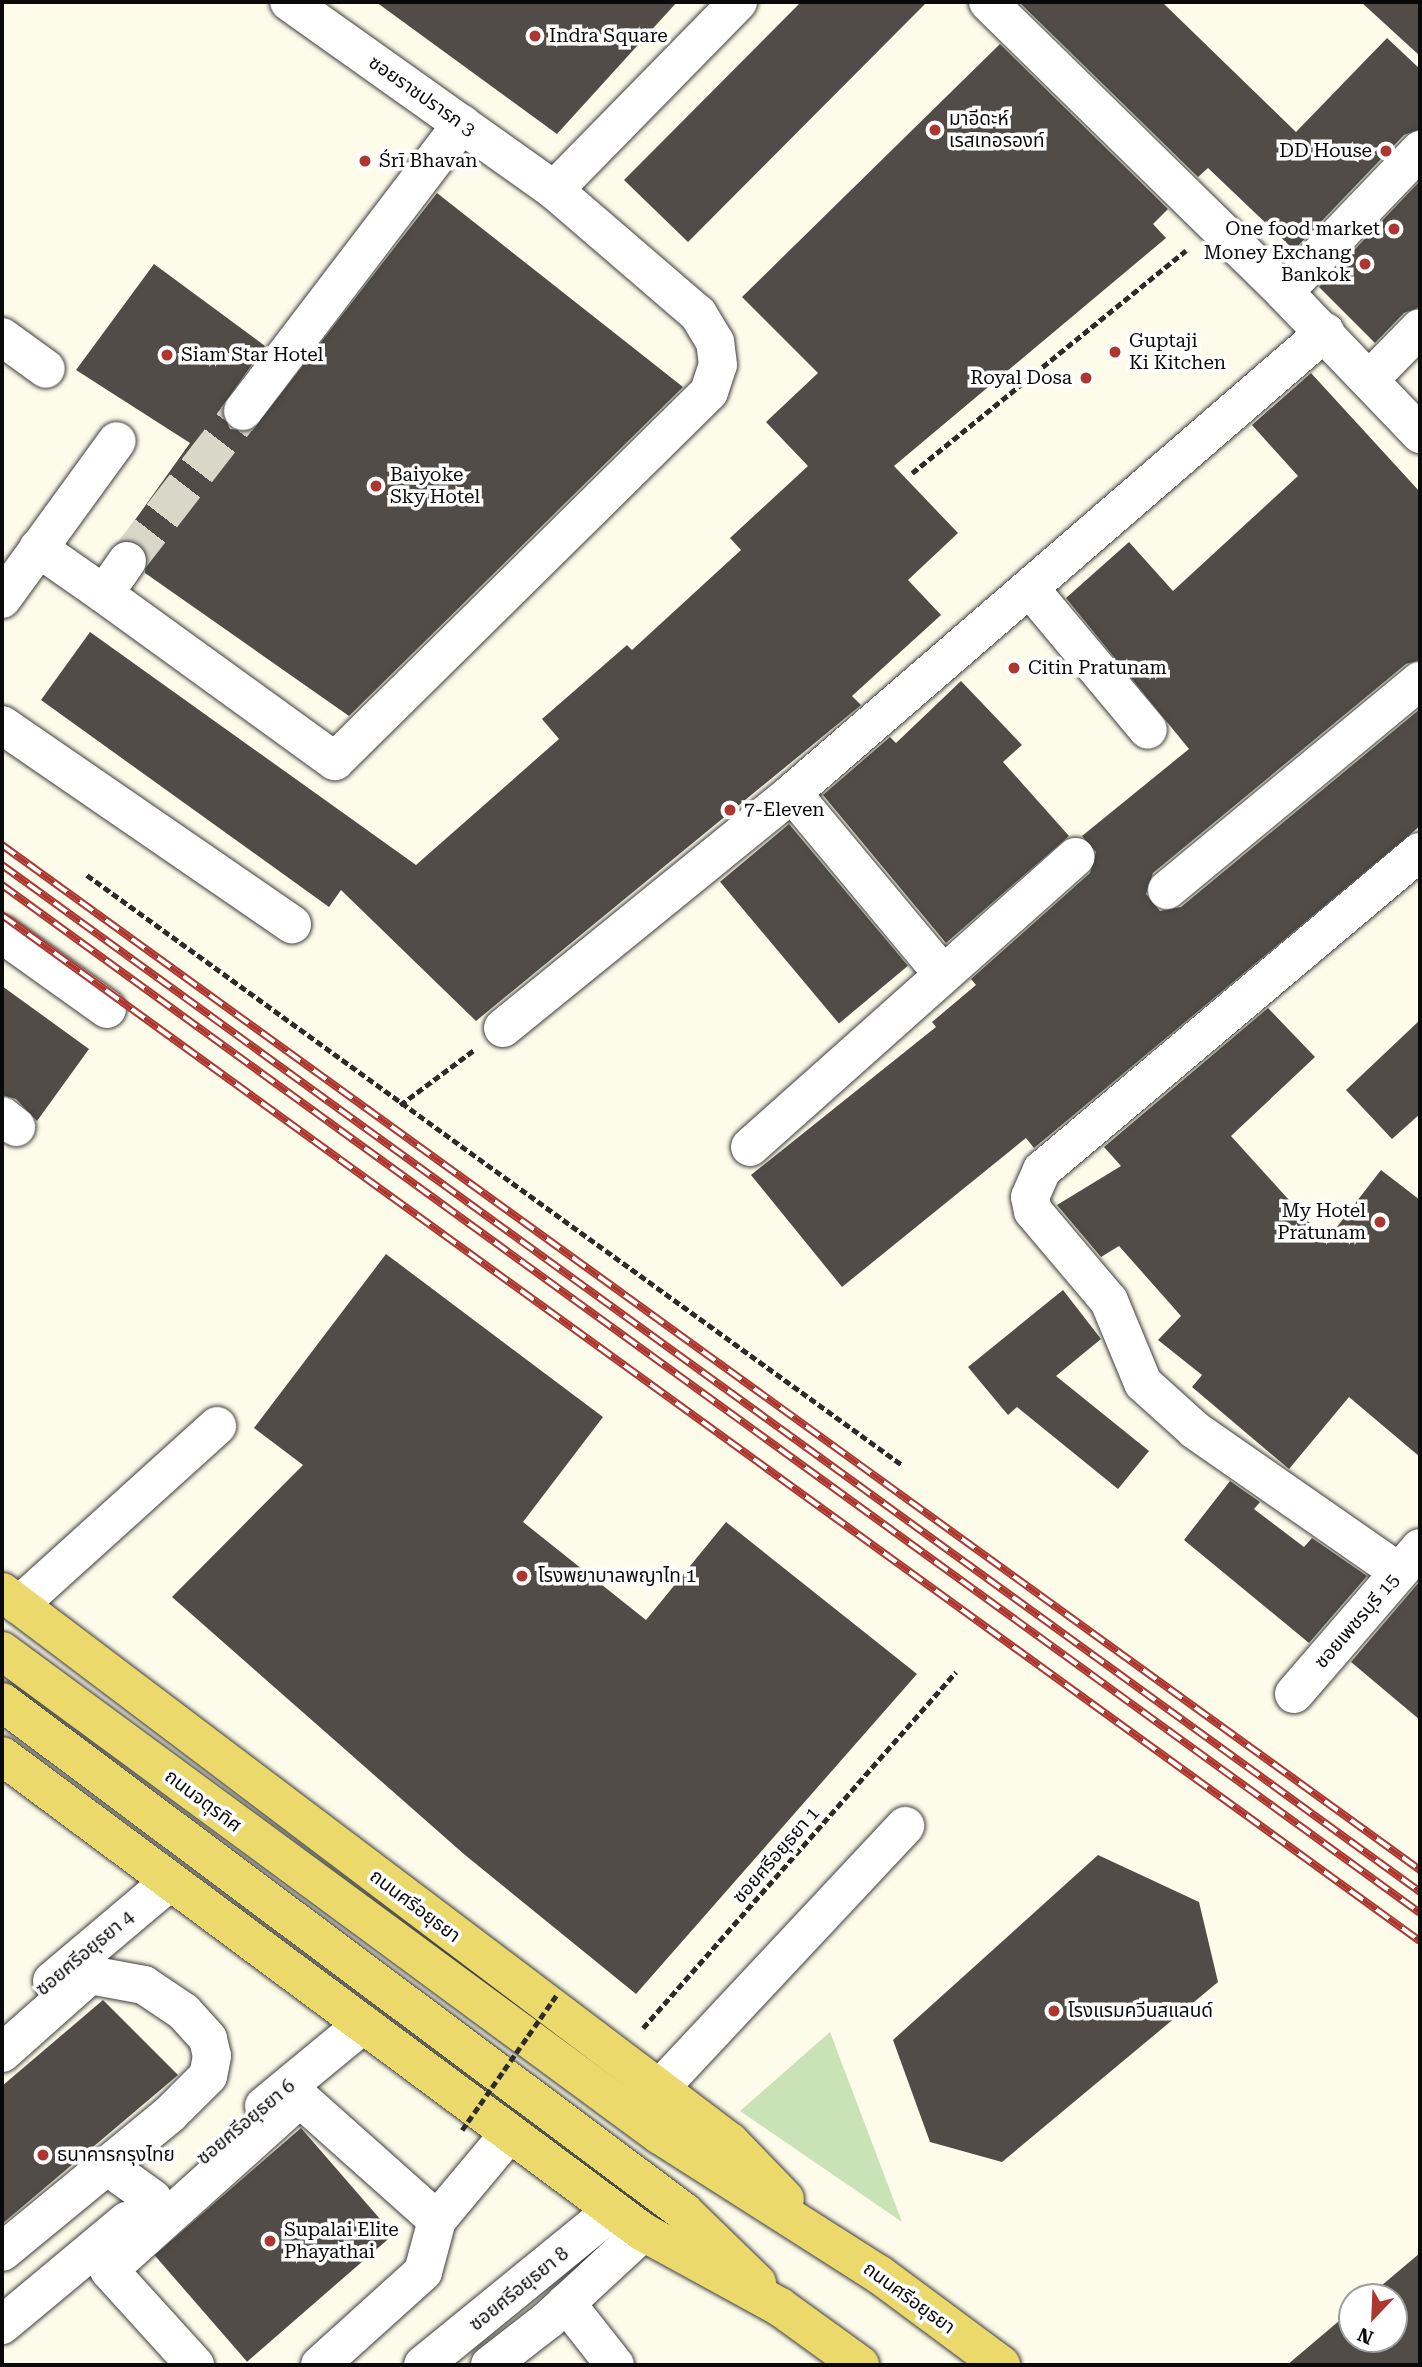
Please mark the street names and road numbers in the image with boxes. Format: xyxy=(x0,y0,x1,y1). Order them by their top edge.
street label: ซอยราชปรารภ 3 xyxy=(364,51,480,141)
street label: ซอยเพชรบุรี 15 xyxy=(1310,1569,1404,1673)
street label: ถนนจตุรทิศ xyxy=(160,1765,246,1837)
street label: ซอยศรีอยุธยา 1 xyxy=(728,1802,824,1908)
street label: ถนนศรีอยุธยา xyxy=(365,1865,465,1947)
street label: ซอยศรีอยุธยา 4 xyxy=(31,1905,139,2001)
street label: ซอยศรีอยุธยา 6 xyxy=(192,2074,300,2170)
street label: ซอยศรีอยุธยา 8 xyxy=(465,2242,573,2336)
street label: ถนนศรีอยุธยา xyxy=(859,2257,959,2339)

